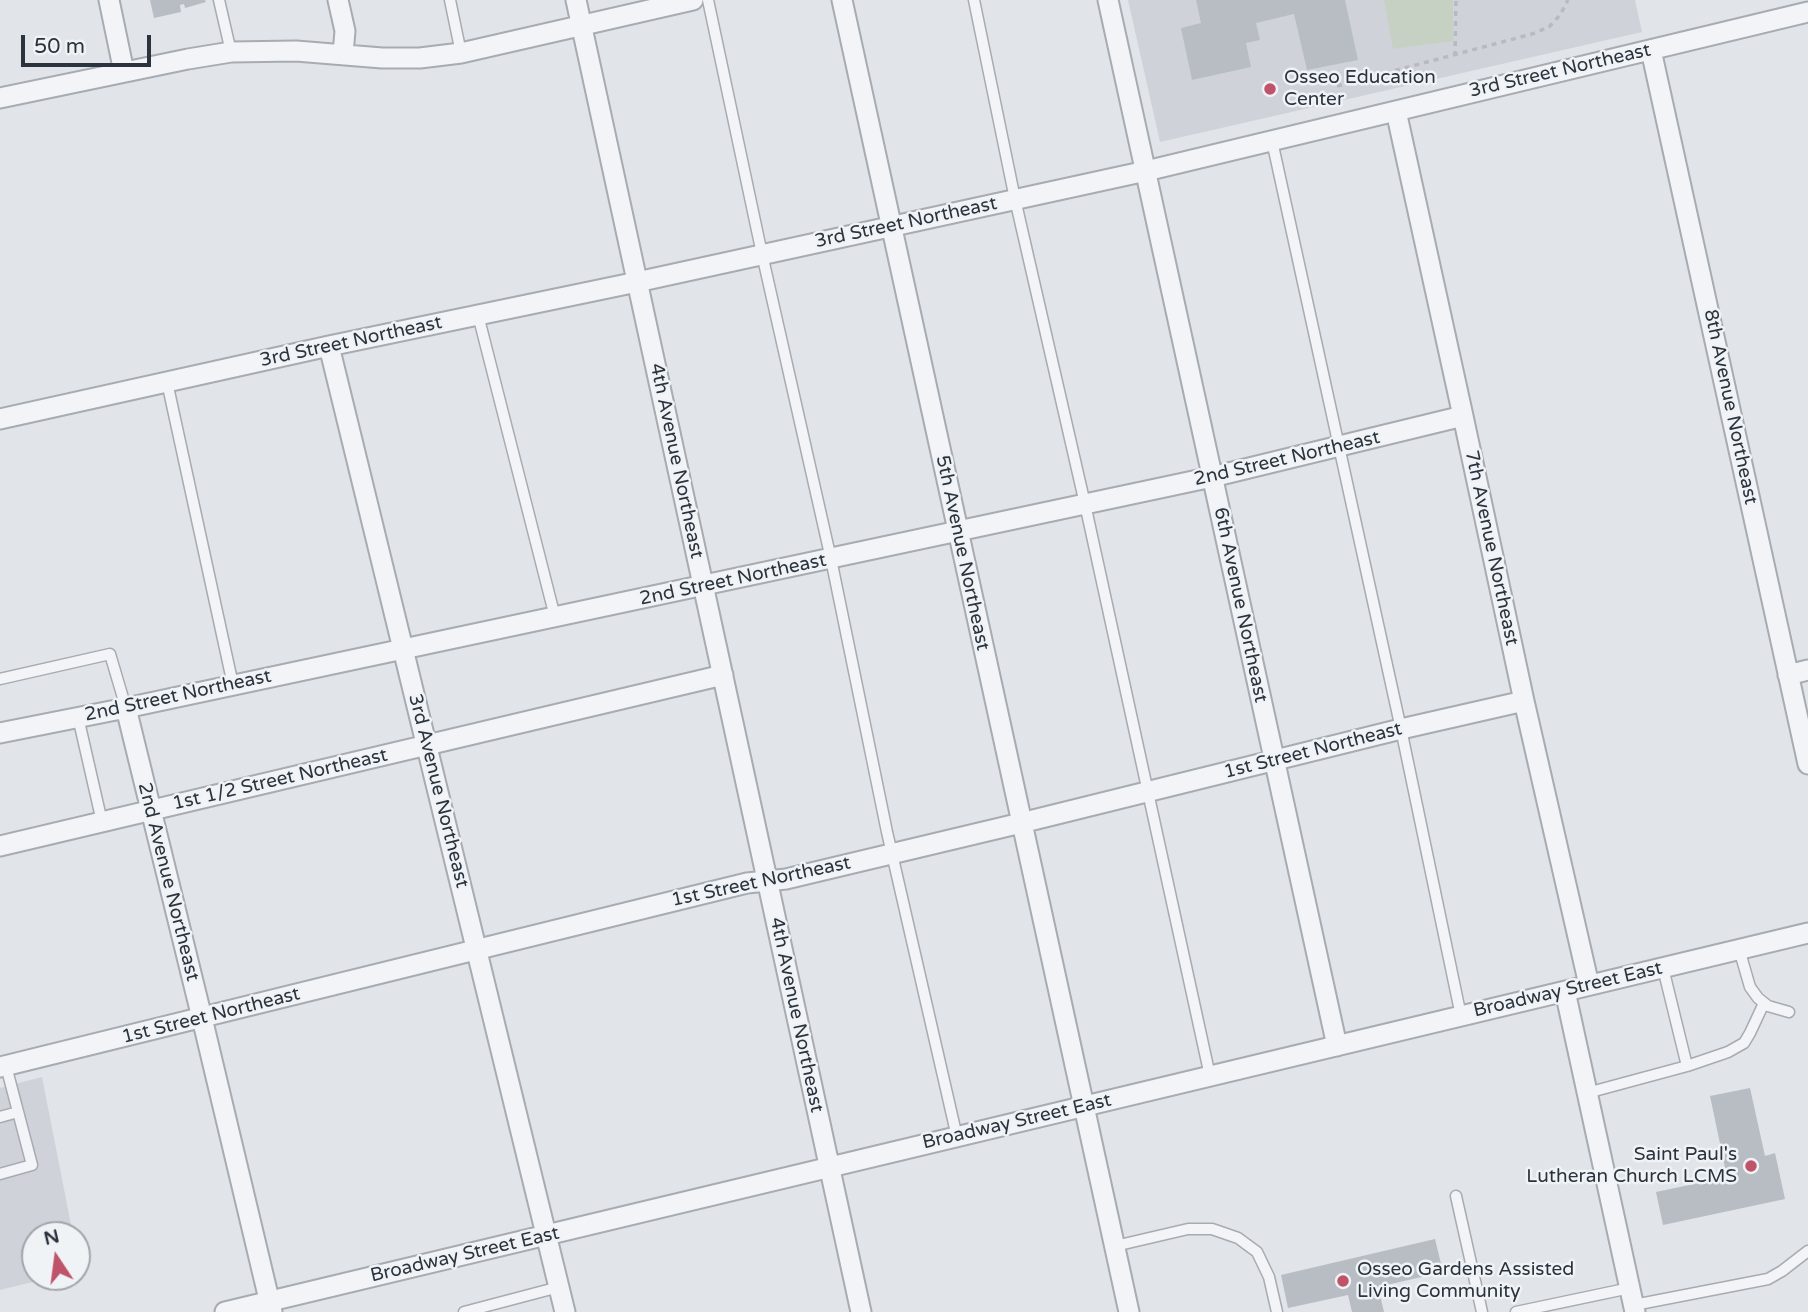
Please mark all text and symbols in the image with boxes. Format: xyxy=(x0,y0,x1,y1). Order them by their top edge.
scale bar xyxy=(24,21,154,65)
text: 50 m xyxy=(34,34,85,59)
street label: 3rd Street Northeast xyxy=(1467,39,1653,103)
place label: Osseo Education Center xyxy=(1284,67,1436,111)
marker: Osseo Education Center xyxy=(1262,81,1278,97)
street label: 3rd Street Northeast xyxy=(813,193,999,253)
street label: 8th Avenue Northeast xyxy=(1698,307,1762,507)
street label: 3rd Street Northeast xyxy=(258,312,444,372)
street label: 4th Avenue Northeast xyxy=(644,361,708,561)
street label: 2nd Street Northeast xyxy=(1192,427,1382,491)
street label: 7th Avenue Northeast xyxy=(1459,448,1523,648)
street label: 5th Avenue Northeast xyxy=(930,453,994,653)
street label: 6th Avenue Northeast xyxy=(1208,505,1272,705)
street label: 2nd Street Northeast xyxy=(638,549,828,611)
street label: 2nd Street Northeast xyxy=(83,665,273,727)
street label: 3rd Avenue Northeast xyxy=(403,692,473,890)
street label: 1st Street Northeast xyxy=(1222,718,1404,784)
street label: 1st 1/2 Street Northeast xyxy=(170,744,390,816)
street label: 2nd Avenue Northeast xyxy=(132,780,204,984)
street label: 1st Street Northeast xyxy=(669,852,853,912)
street label: 4th Avenue Northeast xyxy=(764,915,828,1115)
street label: Broadway Street East xyxy=(1471,957,1665,1023)
street label: 1st Street Northeast xyxy=(120,983,302,1049)
street label: Broadway Street East xyxy=(920,1089,1114,1155)
place label: Saint Paul's Lutheran Church LCMS xyxy=(1526,1144,1737,1188)
marker: Saint Paul's Lutheran Church LCMS xyxy=(1743,1158,1759,1174)
north arrow xyxy=(21,1221,91,1291)
street label: Broadway Street East xyxy=(368,1222,562,1288)
text: N xyxy=(42,1225,62,1250)
place label: Osseo Gardens Assisted Living Community xyxy=(1357,1259,1574,1303)
marker: Osseo Gardens Assisted Living Community xyxy=(1335,1273,1351,1289)

